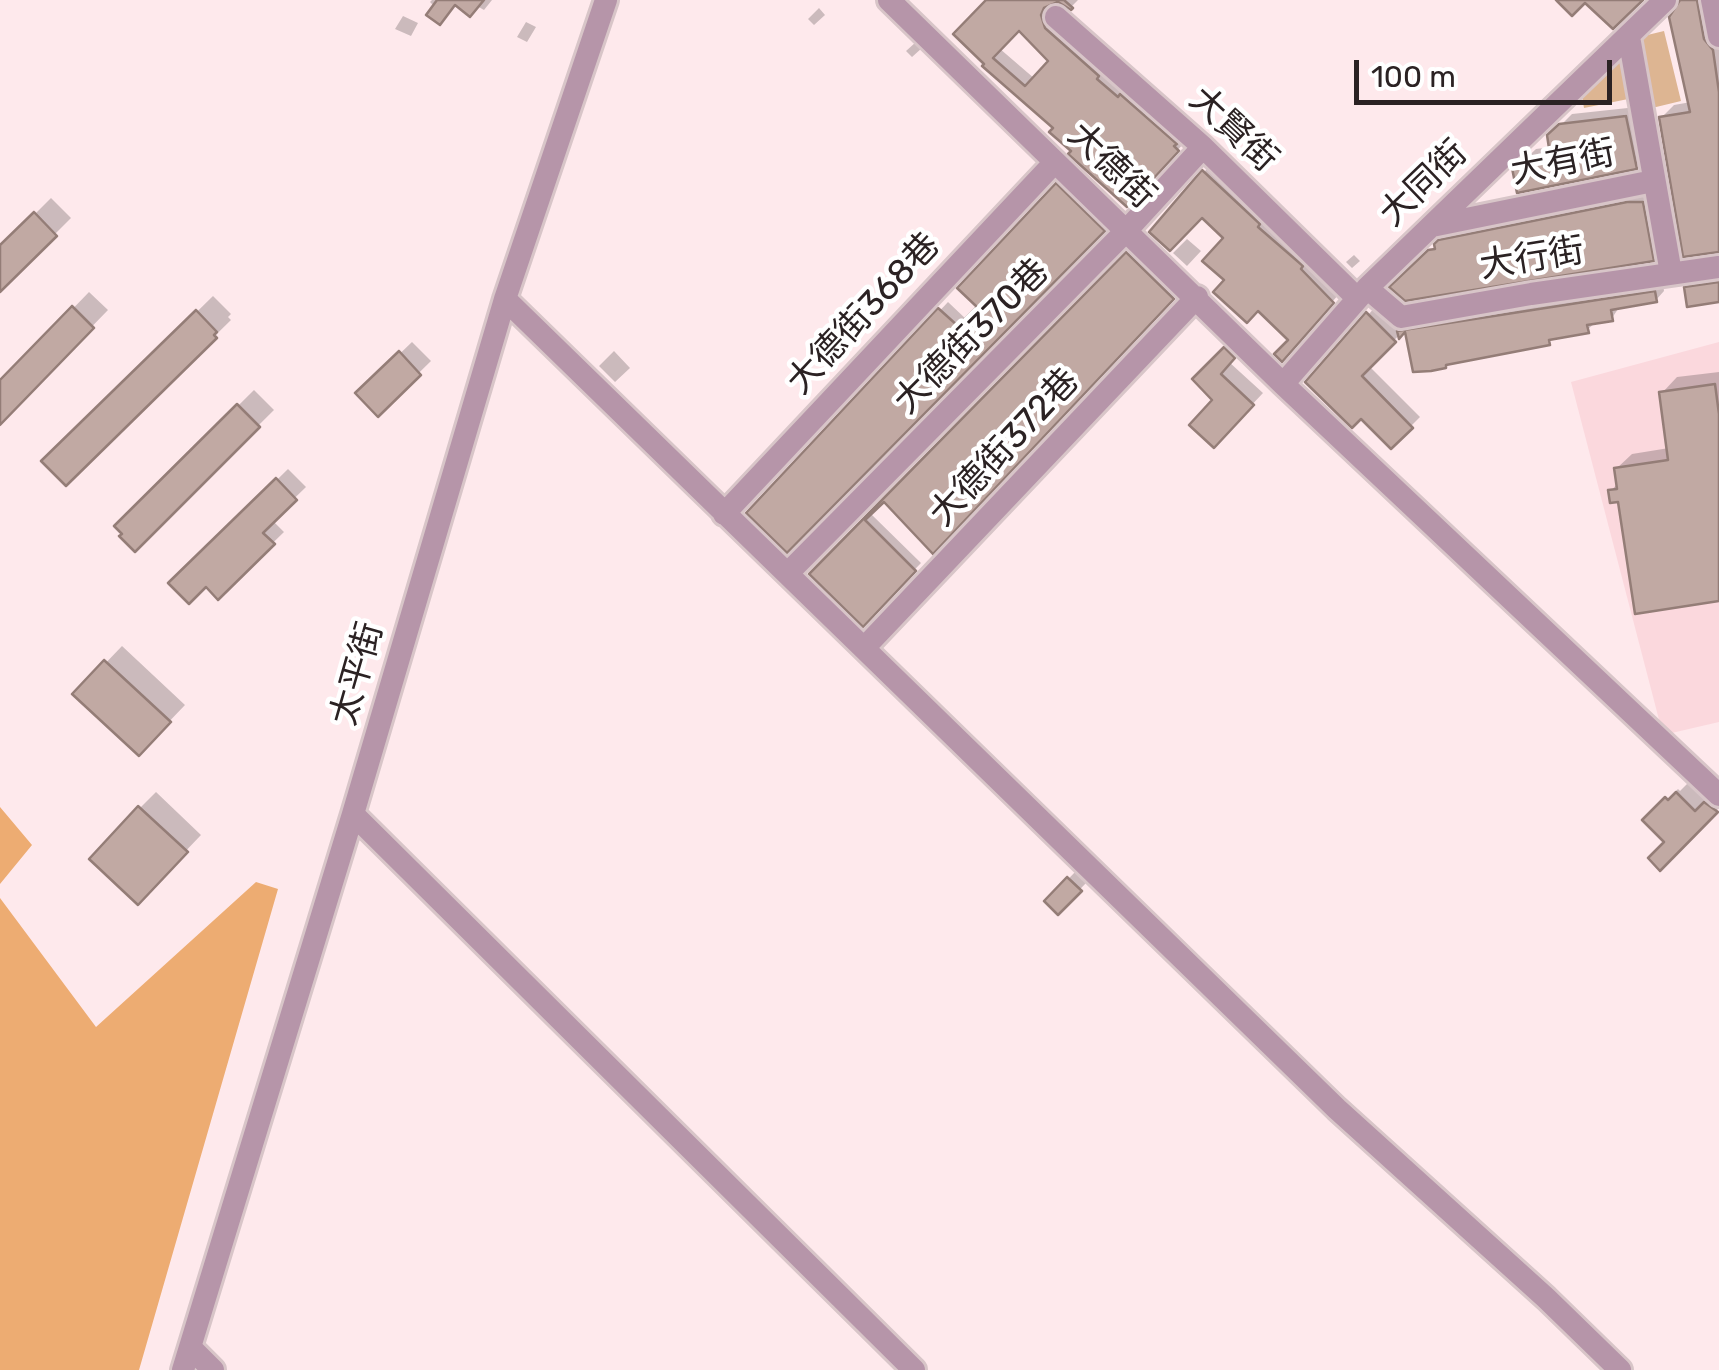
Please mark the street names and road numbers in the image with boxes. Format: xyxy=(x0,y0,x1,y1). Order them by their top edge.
street label: 大賢街 xyxy=(1180,79,1286,181)
street label: 大德街 xyxy=(1059,114,1163,218)
street label: 大同街 xyxy=(1372,132,1476,236)
street label: 大有街 xyxy=(1507,132,1619,194)
street label: 大德街368巷 xyxy=(779,225,949,403)
street label: 大行街 xyxy=(1477,230,1587,288)
street label: 大德街370巷 xyxy=(886,251,1058,423)
street label: 大德街372巷 xyxy=(922,361,1088,535)
street label: 太平街 xyxy=(323,618,393,730)

